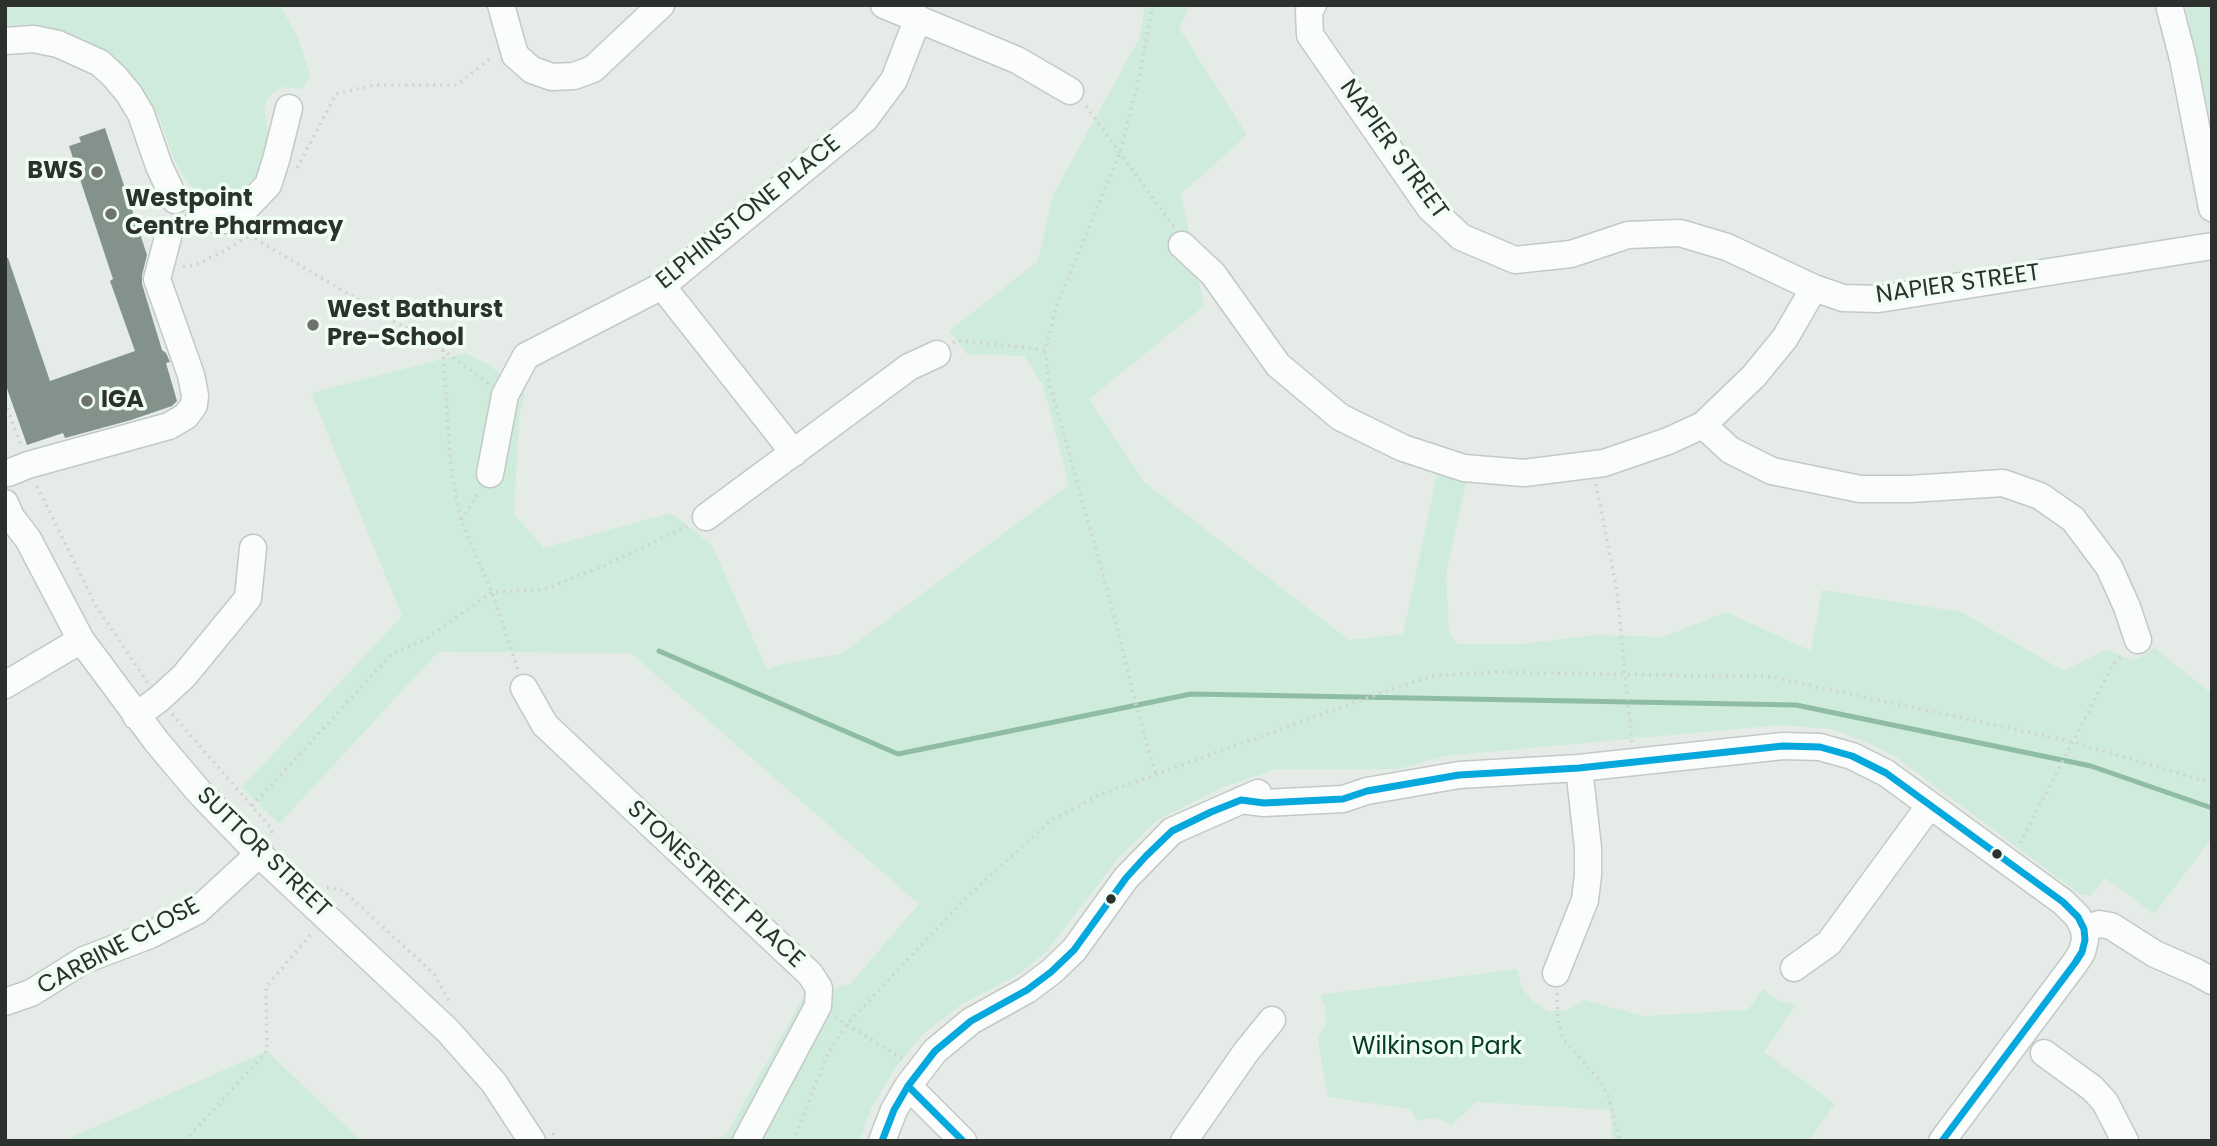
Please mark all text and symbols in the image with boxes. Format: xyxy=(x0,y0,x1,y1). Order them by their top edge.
street label: NAPIER STREET xyxy=(1333,75,1453,225)
street label: ELPHINSTONE PLACE xyxy=(651,130,847,296)
place label: BWS xyxy=(27,158,83,186)
marker: BWS xyxy=(89,164,105,180)
place label: Westpoint Centre Pharmacy xyxy=(125,186,343,242)
marker: Westpoint Centre Pharmacy xyxy=(103,206,119,222)
street label: NAPIER STREET xyxy=(1874,259,2042,311)
place label: West Bathurst Pre-School xyxy=(327,297,503,353)
marker: West Bathurst Pre-School xyxy=(305,317,321,333)
place label: IGA xyxy=(101,387,144,415)
marker: IGA xyxy=(79,393,95,409)
street label: SUTTOR STREET xyxy=(190,782,336,924)
street label: STONESTREET PLACE xyxy=(620,795,810,975)
unlabelled marker xyxy=(1990,847,2004,861)
street label: CARBINE CLOSE xyxy=(33,892,205,1002)
unlabelled marker xyxy=(1104,892,1118,906)
park label: Wilkinson Park xyxy=(1352,1034,1522,1062)

